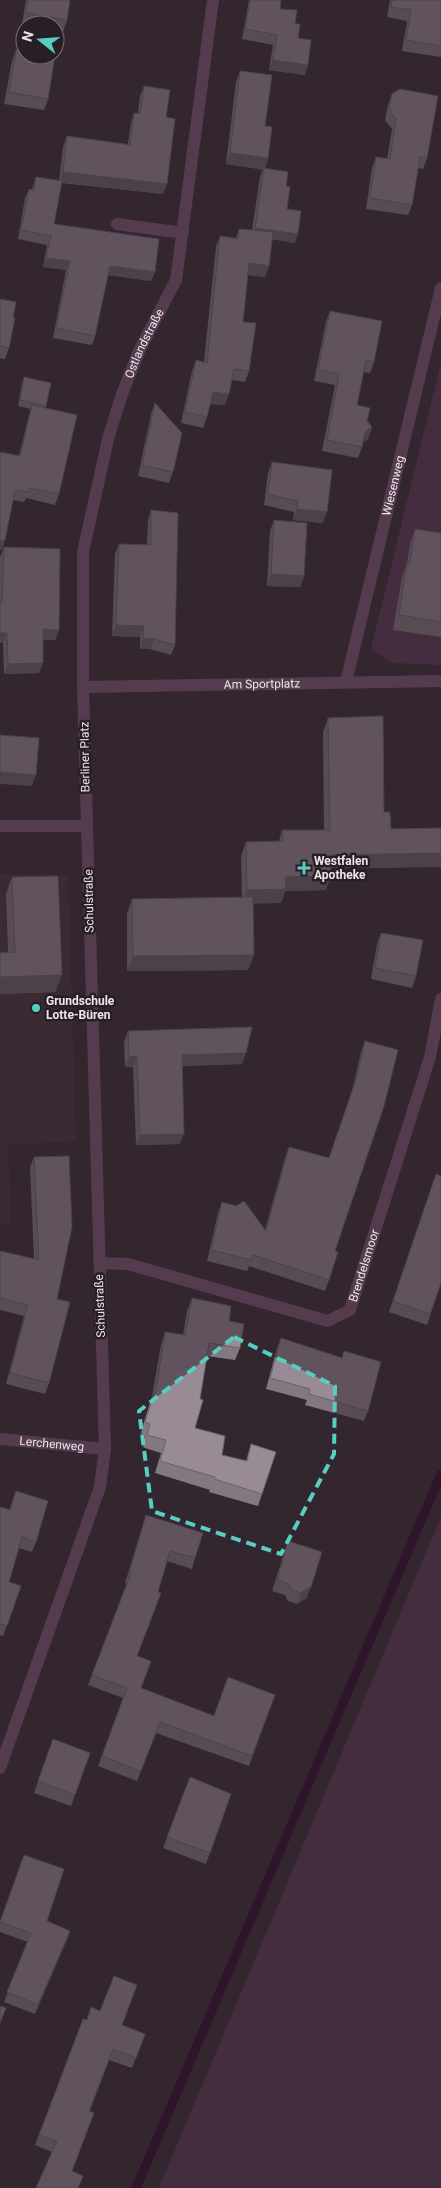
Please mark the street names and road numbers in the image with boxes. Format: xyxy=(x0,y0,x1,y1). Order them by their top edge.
street label: Ostlandstraße xyxy=(122,306,167,380)
street label: Wiesenweg xyxy=(379,454,407,517)
street label: Am Sportplatz xyxy=(224,676,300,692)
street label: Berliner Platz xyxy=(77,722,93,792)
street label: Schulstraße xyxy=(81,869,97,933)
street label: Brendelsmoor xyxy=(346,1228,382,1304)
street label: Schulstraße xyxy=(92,1274,108,1338)
street label: Lerchenweg xyxy=(19,1434,85,1454)

